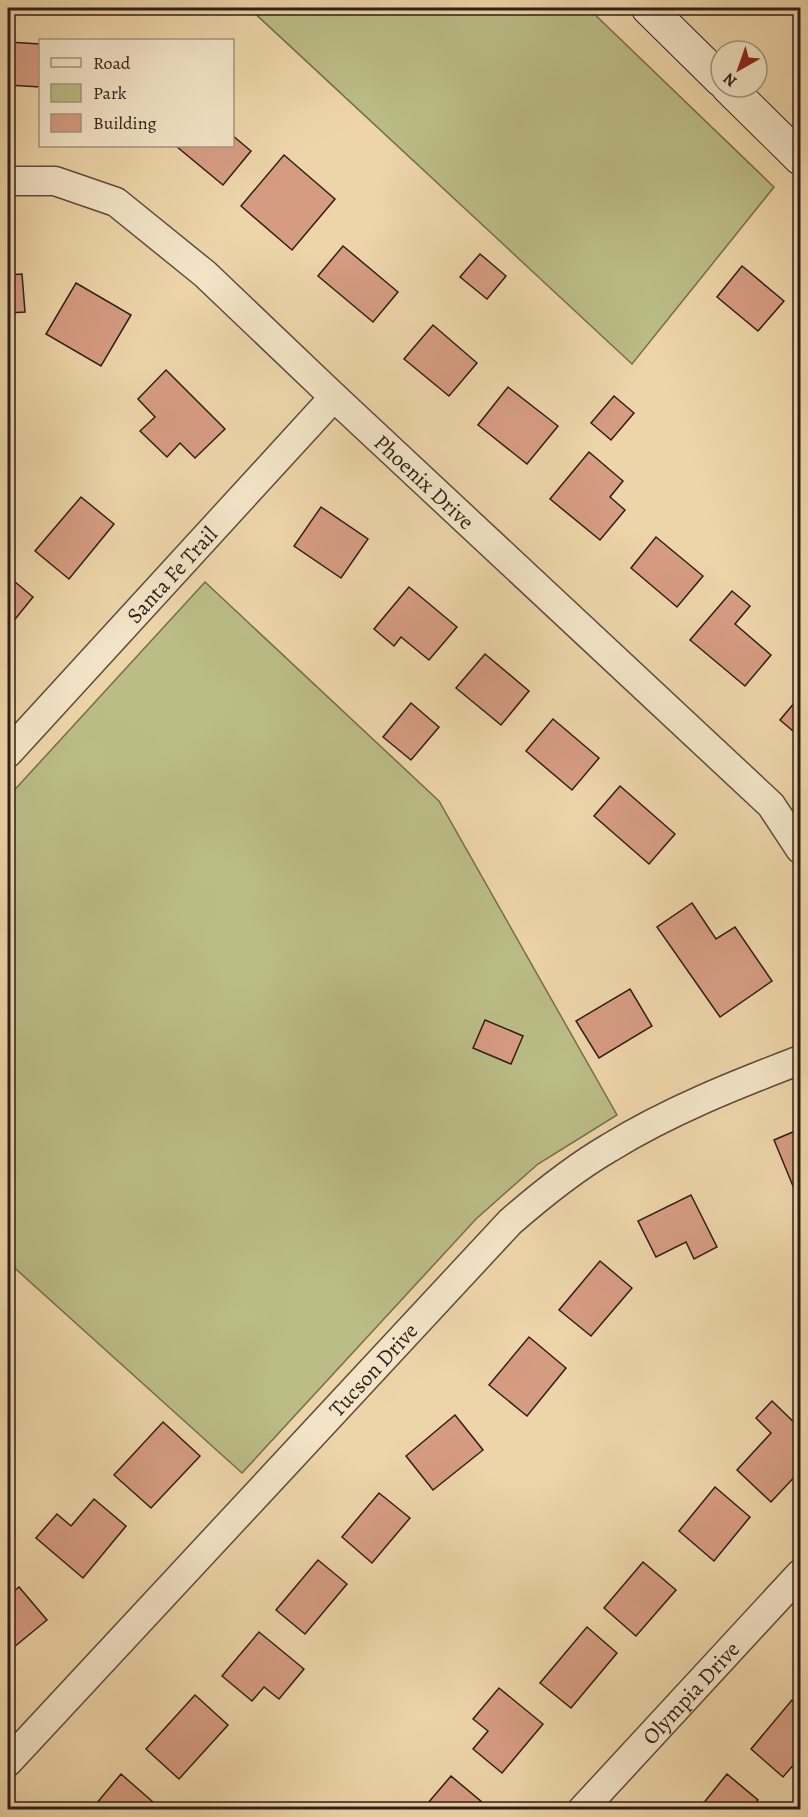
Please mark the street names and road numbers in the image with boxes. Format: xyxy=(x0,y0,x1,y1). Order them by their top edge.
street label: Phoenix Drive xyxy=(367,428,481,537)
street label: Santa Fe Trail xyxy=(120,520,224,630)
street label: Tucson Drive xyxy=(322,1317,425,1424)
street label: Olympia Drive xyxy=(636,1635,747,1751)

